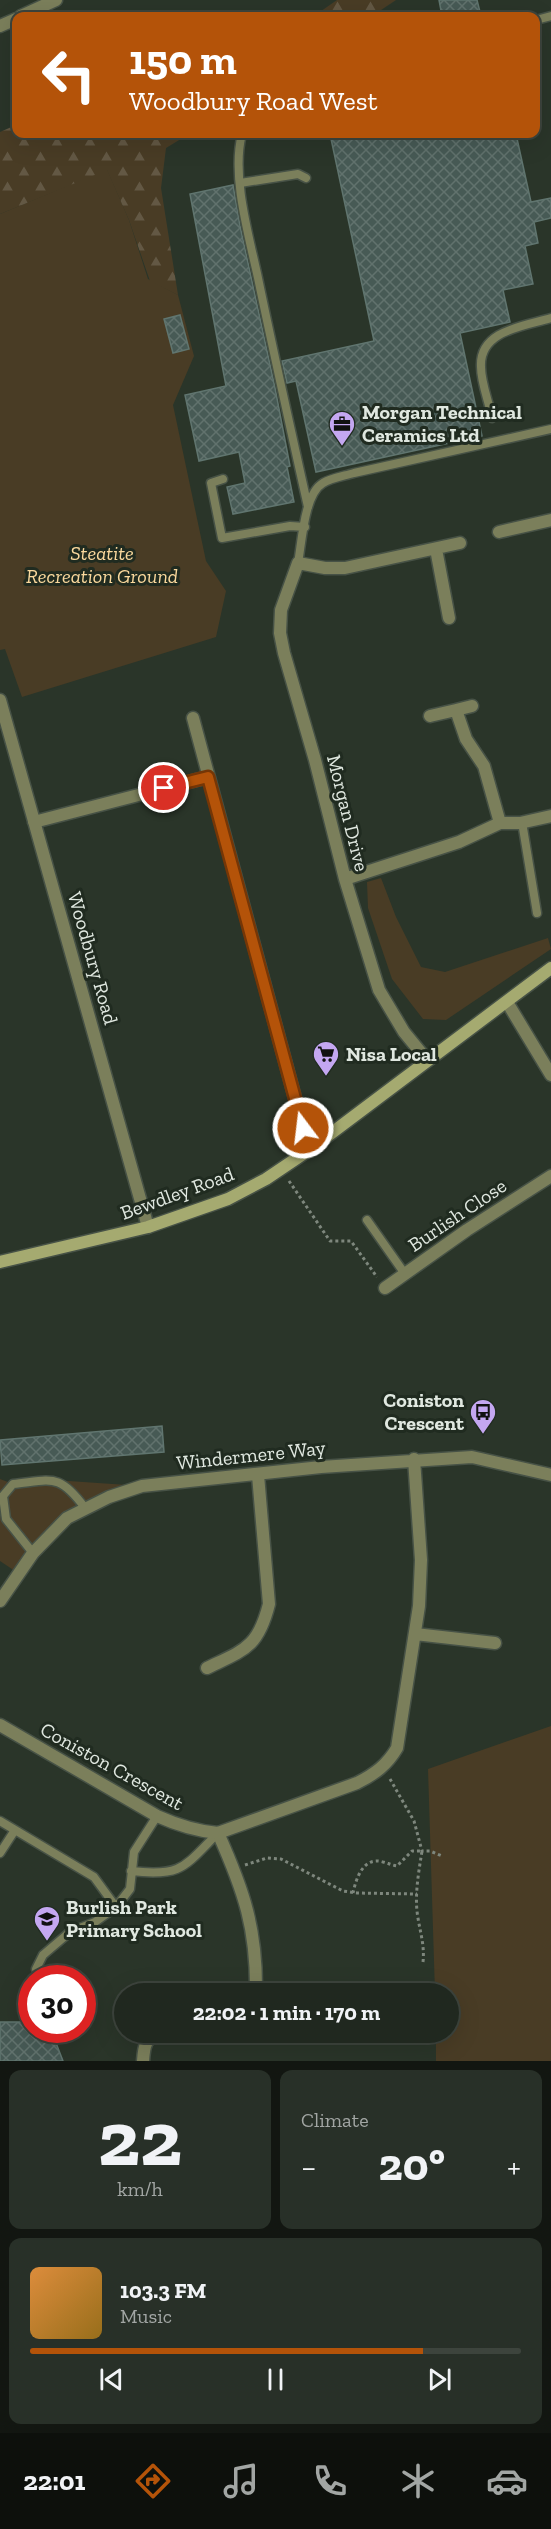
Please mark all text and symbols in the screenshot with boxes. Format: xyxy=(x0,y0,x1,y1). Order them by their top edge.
text: 150 m xyxy=(129,34,237,85)
icon: left xyxy=(30,36,108,114)
text: Woodbury Road West xyxy=(129,85,377,117)
place label: Morgan Technical Ceramics Ltd xyxy=(362,400,522,447)
office icon: Morgan Technical Ceramics Ltd xyxy=(327,409,357,447)
park label: Steatite Recreation Ground xyxy=(26,541,178,588)
street label: Morgan Drive xyxy=(322,752,374,874)
pin xyxy=(138,762,189,813)
icon: arrive xyxy=(147,771,180,804)
street label: Woodbury Road xyxy=(63,889,123,1027)
supermarket icon: Nisa Local xyxy=(311,1039,341,1077)
place label: Nisa Local xyxy=(346,1042,437,1066)
position arrow xyxy=(271,1096,335,1160)
street label: Bewdley Road xyxy=(117,1161,237,1225)
street label: Burlish Close xyxy=(403,1173,511,1257)
place label: Coniston Crescent xyxy=(383,1388,465,1435)
bus stop icon: Coniston Crescent xyxy=(468,1397,498,1435)
street label: Windermere Way xyxy=(175,1435,328,1475)
street label: Coniston Crescent xyxy=(36,1717,188,1815)
place label: Burlish Park Primary School xyxy=(66,1895,202,1942)
school or university icon: Burlish Park Primary School xyxy=(32,1904,62,1942)
speed limit sign: 30 xyxy=(18,1965,96,2043)
text: 22:02 · 1 min · 170 m xyxy=(193,1999,380,2026)
text: 22 xyxy=(98,2091,182,2185)
text: Climate xyxy=(301,2108,369,2132)
text: 20° xyxy=(379,2138,445,2192)
text: − xyxy=(301,2147,316,2186)
text: + xyxy=(507,2147,521,2186)
text: km/h xyxy=(117,2177,163,2201)
text: 103.3 FM xyxy=(120,2277,206,2304)
text: Music xyxy=(120,2304,172,2328)
icon: previous xyxy=(95,2363,128,2396)
icon: pause xyxy=(259,2363,292,2396)
icon: next xyxy=(423,2363,456,2396)
icon: directions xyxy=(132,2460,174,2502)
icon: music xyxy=(220,2460,262,2502)
icon: phone xyxy=(309,2460,351,2502)
icon: climate xyxy=(397,2460,439,2502)
icon: car xyxy=(486,2460,528,2502)
text: 22:01 xyxy=(23,2465,85,2497)

